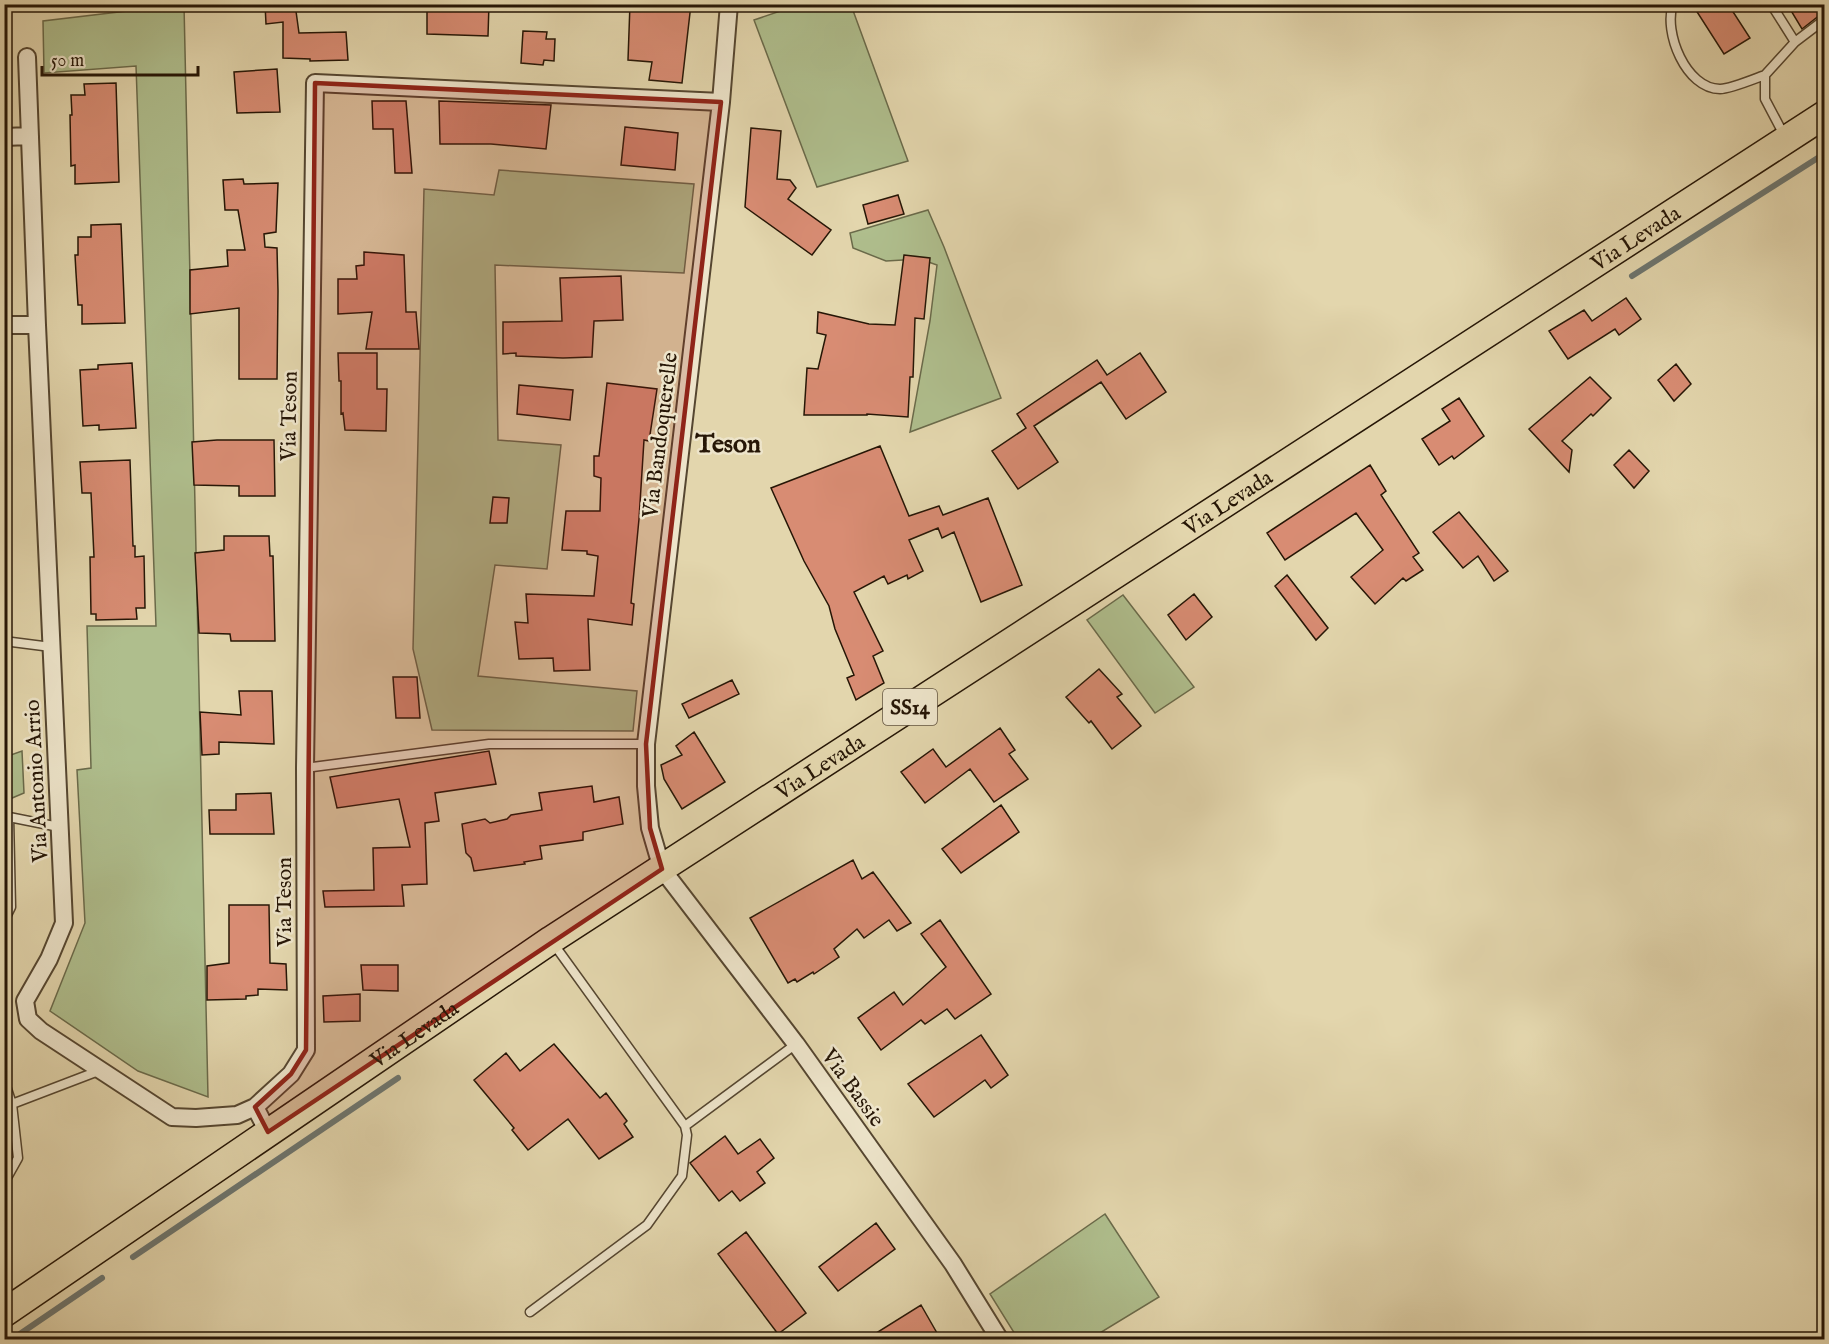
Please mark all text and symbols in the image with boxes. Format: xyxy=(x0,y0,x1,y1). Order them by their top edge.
scale bar xyxy=(42,39,198,77)
text: 50 m xyxy=(51,50,84,73)
street label: Via Levada xyxy=(1585,200,1687,279)
street label: Via Bandoquerelle xyxy=(637,351,685,521)
street label: Via Teson xyxy=(275,371,305,462)
district label: Teson xyxy=(694,428,761,461)
street label: Via Levada xyxy=(1178,464,1279,543)
road number: SS14 xyxy=(883,689,937,725)
street label: Via Antonio Arrio xyxy=(19,699,55,864)
street label: Via Levada xyxy=(770,728,871,807)
street label: Via Teson xyxy=(271,857,299,948)
street label: Via Levada xyxy=(364,995,465,1076)
street label: Via Bassie xyxy=(814,1043,890,1133)

